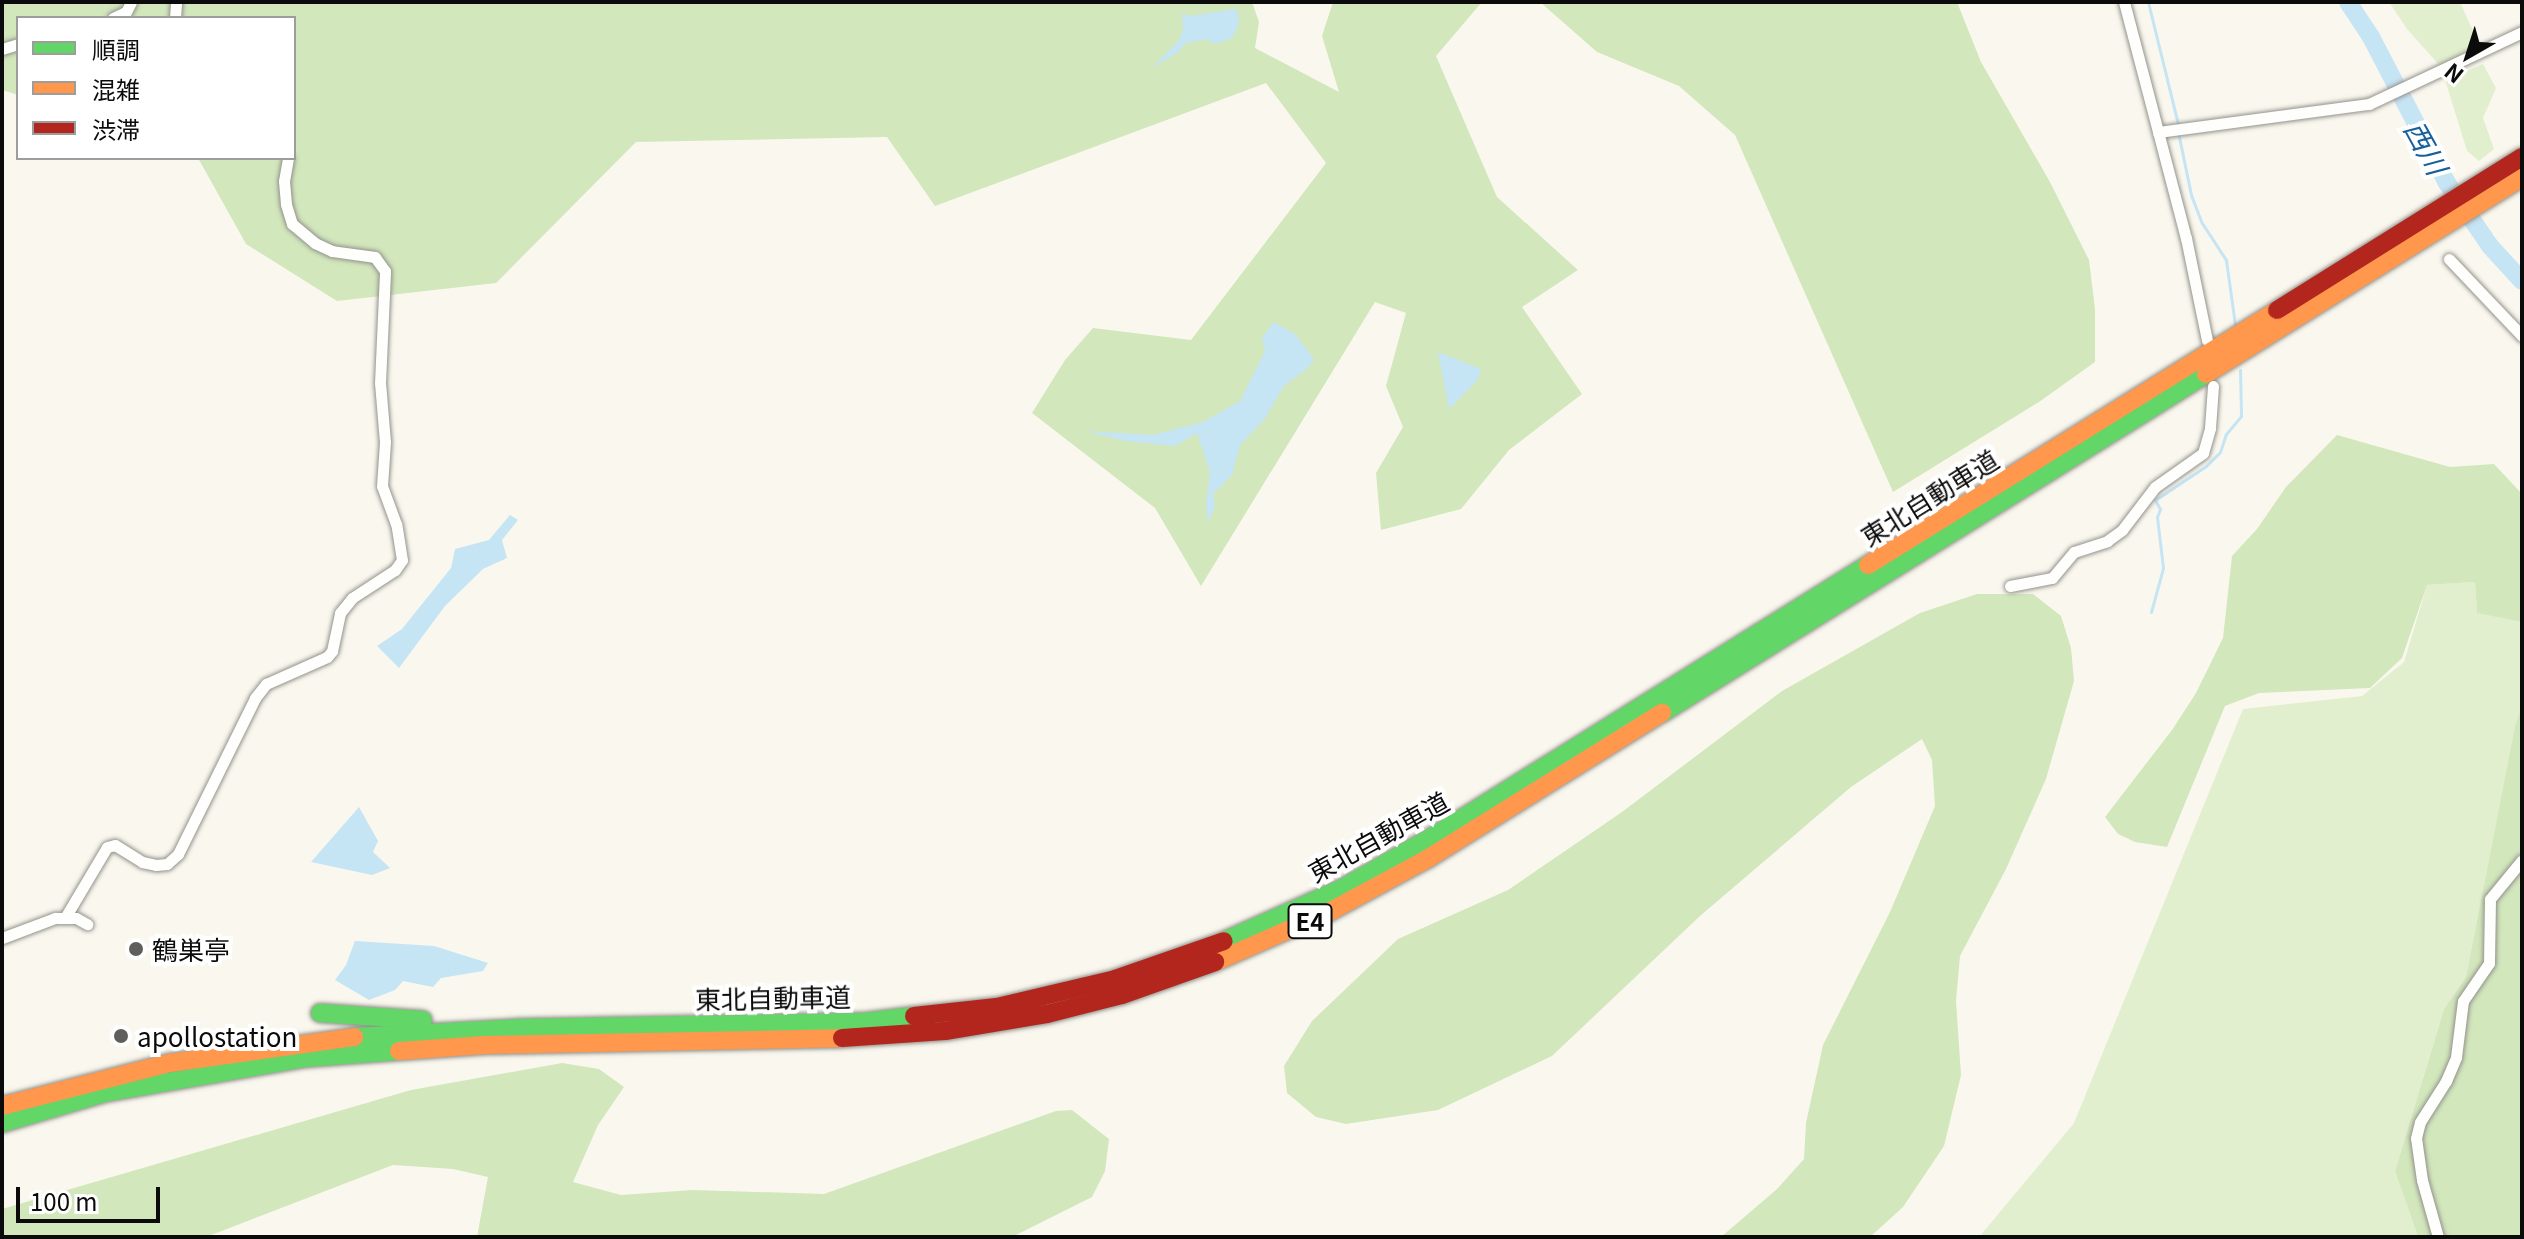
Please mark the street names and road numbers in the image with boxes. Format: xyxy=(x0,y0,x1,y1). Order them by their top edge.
street label: 東北自動車道 xyxy=(1855,442,2003,552)
street label: 東北自動車道 xyxy=(1302,785,1454,887)
road number: E4 xyxy=(1286,901,1334,941)
street label: 東北自動車道 xyxy=(695,980,851,1014)

